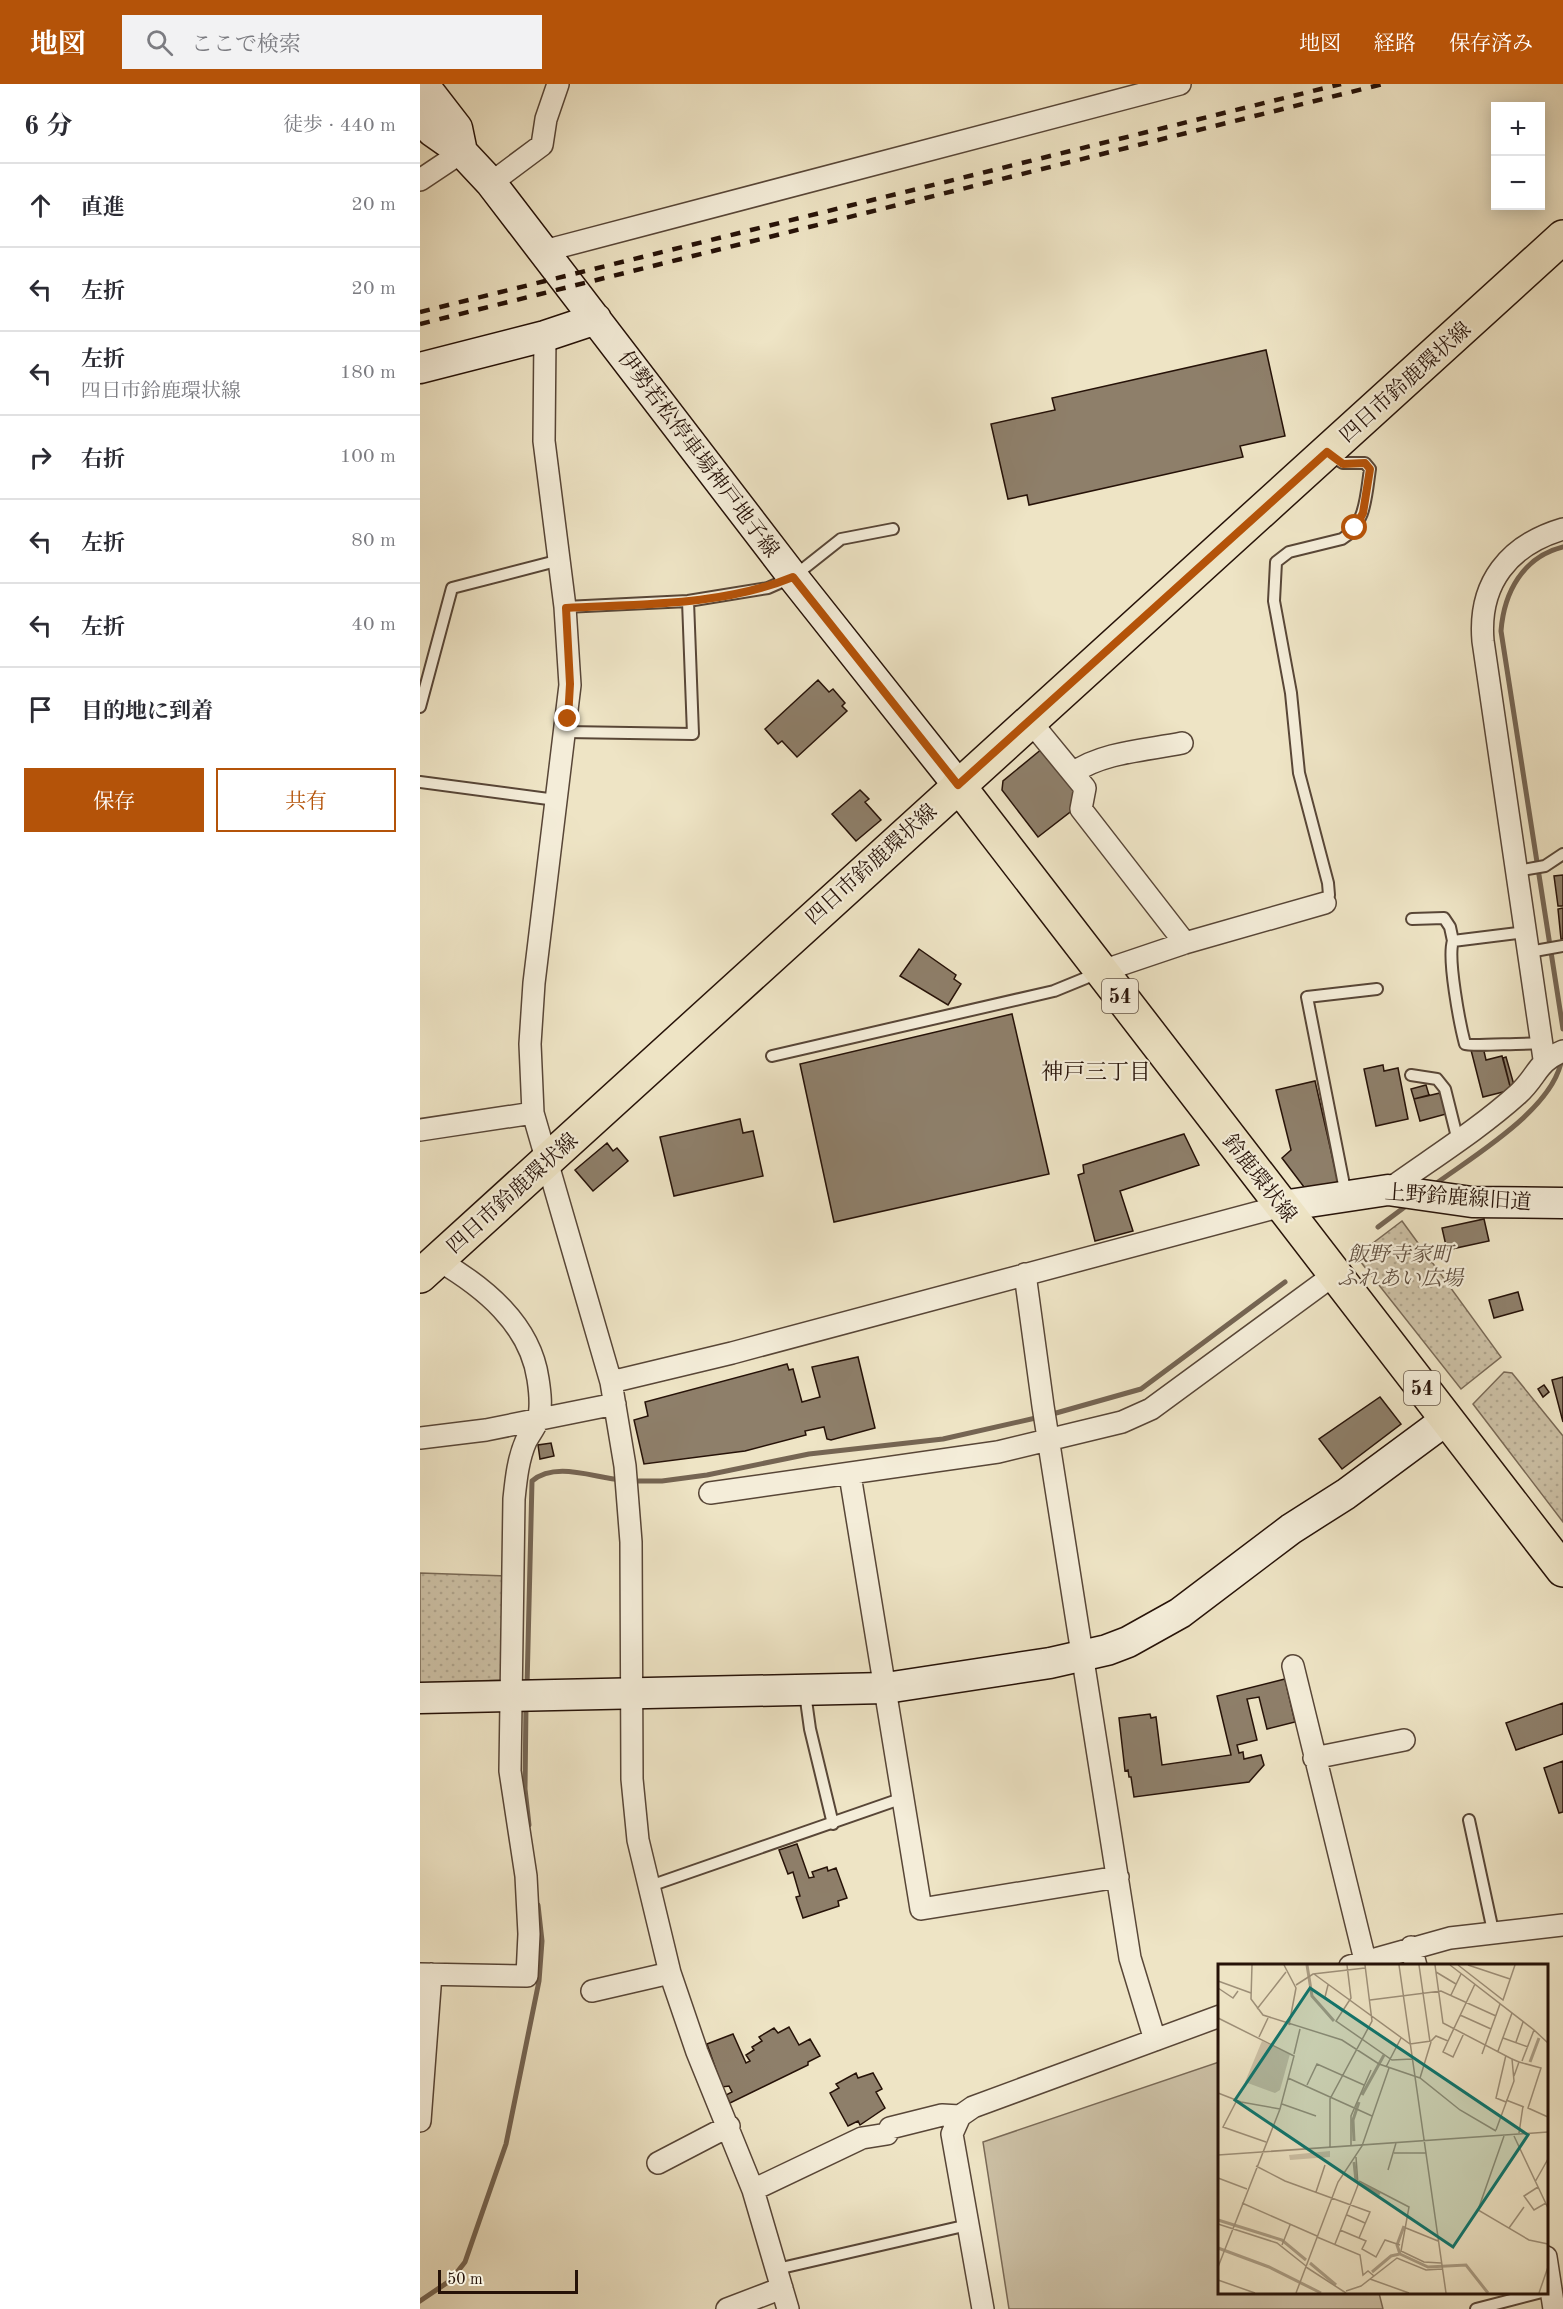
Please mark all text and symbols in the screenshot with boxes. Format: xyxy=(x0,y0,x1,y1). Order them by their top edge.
search box xyxy=(122,15,542,69)
icon: search xyxy=(143,26,176,59)
text: 地図 xyxy=(30,32,86,60)
text: ここで検索 xyxy=(191,34,301,56)
text: 地図 xyxy=(1299,34,1341,55)
text: 経路 xyxy=(1374,34,1416,55)
text: 保存済み xyxy=(1449,34,1533,55)
map controls xyxy=(1491,102,1545,210)
button: + xyxy=(1491,102,1545,156)
text: 6 分 xyxy=(24,114,72,140)
text: 徒歩 · 440 m xyxy=(283,116,396,136)
button: − xyxy=(1491,156,1545,210)
icon: ahead xyxy=(24,189,57,222)
text: 20 m xyxy=(351,195,396,215)
text: 直進 xyxy=(81,197,125,219)
icon: left xyxy=(24,273,57,306)
text: 20 m xyxy=(351,279,396,299)
text: 左折 xyxy=(81,281,125,303)
street label: 四日市鈴鹿環状線 xyxy=(1335,318,1475,447)
street label: 伊勢若松停車場神戸地子線 xyxy=(614,347,784,562)
text: 左折 xyxy=(81,349,125,371)
icon: left xyxy=(24,357,57,390)
text: 180 m xyxy=(340,363,396,383)
text: 四日市鈴鹿環状線 xyxy=(81,382,241,402)
icon: right xyxy=(24,441,57,474)
text: 100 m xyxy=(340,447,396,467)
text: 右折 xyxy=(81,449,125,471)
route start xyxy=(1341,514,1367,540)
icon: left xyxy=(24,525,57,558)
text: 80 m xyxy=(351,531,396,551)
text: 左折 xyxy=(81,533,125,555)
icon: left xyxy=(24,609,57,642)
text: 40 m xyxy=(351,615,396,635)
text: 左折 xyxy=(81,617,125,639)
icon: arrive xyxy=(24,693,57,726)
text: 目的地に到着 xyxy=(81,701,213,723)
route end xyxy=(554,705,580,731)
button: 保存 xyxy=(24,768,204,832)
button: 共有 xyxy=(216,768,396,832)
street label: 四日市鈴鹿環状線 xyxy=(801,800,941,929)
road number: 54 xyxy=(1102,979,1138,1013)
district label: 神戸三丁目 xyxy=(1041,1060,1151,1084)
street label: 四日市鈴鹿環状線 xyxy=(442,1129,582,1258)
street label: 鈴鹿環状線 xyxy=(1218,1130,1301,1227)
street label: 上野鈴鹿線旧道 xyxy=(1384,1181,1532,1214)
park label: 飯野寺家町 ふれあい広場 xyxy=(1337,1243,1465,1290)
road number: 54 xyxy=(1404,1371,1440,1405)
inset map xyxy=(1218,1964,1548,2294)
scale bar xyxy=(438,2267,578,2294)
text: 50 m xyxy=(447,2272,483,2288)

